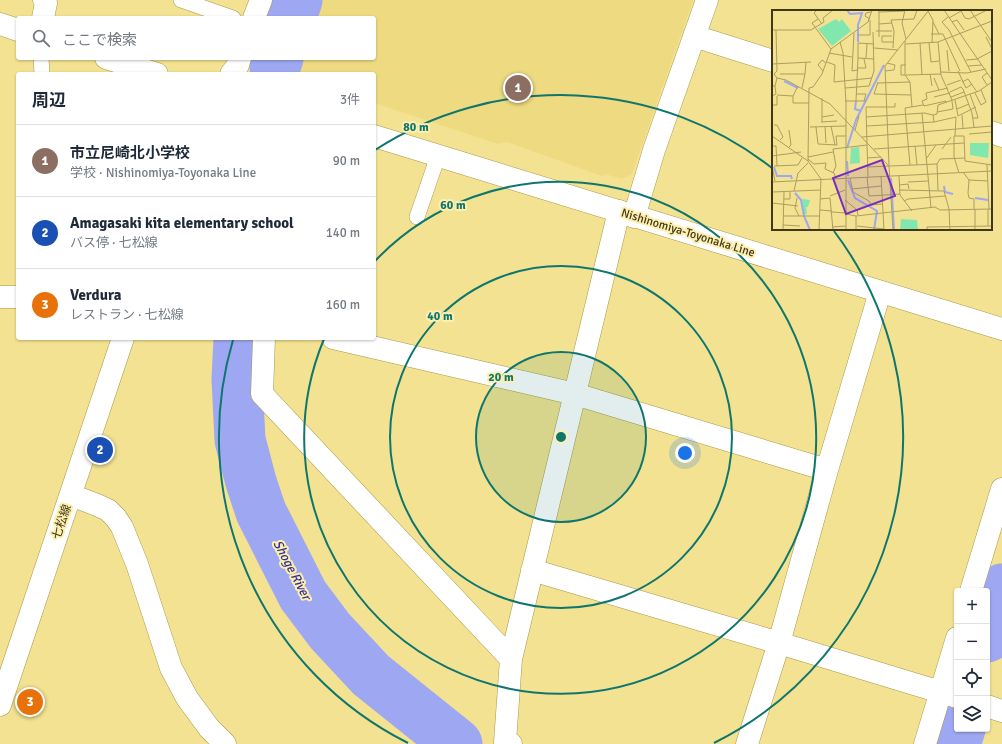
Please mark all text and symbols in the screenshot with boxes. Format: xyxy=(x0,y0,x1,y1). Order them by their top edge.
inset map xyxy=(772,10,992,230)
search box xyxy=(16,16,376,60)
icon: search xyxy=(30,27,52,49)
text: ここで検索 xyxy=(62,31,137,49)
pin: 1 xyxy=(505,73,531,103)
text: 周辺 xyxy=(32,90,66,111)
text: 3件 xyxy=(340,92,360,108)
text: 80 m xyxy=(403,120,429,135)
text: 市立尼崎北小学校 xyxy=(70,144,190,162)
text: 1 xyxy=(41,153,49,169)
text: 90 m xyxy=(333,153,360,169)
text: 学校 · Nishinomiya-Toyonaka Line xyxy=(70,165,256,181)
text: 60 m xyxy=(440,198,466,213)
street label: Nishinomiya-Toyonaka Line xyxy=(619,206,757,260)
text: Amagasaki kita elementary school xyxy=(70,214,294,232)
text: 2 xyxy=(41,225,49,241)
text: 140 m xyxy=(326,225,360,241)
text: バス停 · 七松線 xyxy=(70,235,158,251)
text: Verdura xyxy=(70,286,121,304)
text: 3 xyxy=(41,297,49,313)
text: 160 m xyxy=(326,297,360,313)
text: レストラン · 七松線 xyxy=(70,307,184,323)
text: 40 m xyxy=(427,309,453,324)
text: 20 m xyxy=(488,370,514,385)
centre of rings xyxy=(554,430,568,444)
pin: 2 xyxy=(87,435,113,465)
your location xyxy=(675,443,695,463)
street label: 七松線 xyxy=(49,503,75,541)
water label: Shoge River xyxy=(270,537,315,605)
map controls xyxy=(954,588,990,732)
button: + xyxy=(954,588,990,624)
button: − xyxy=(954,624,990,660)
button: locate xyxy=(954,660,990,696)
pin: 3 xyxy=(17,687,43,717)
button: layers xyxy=(954,696,990,732)

